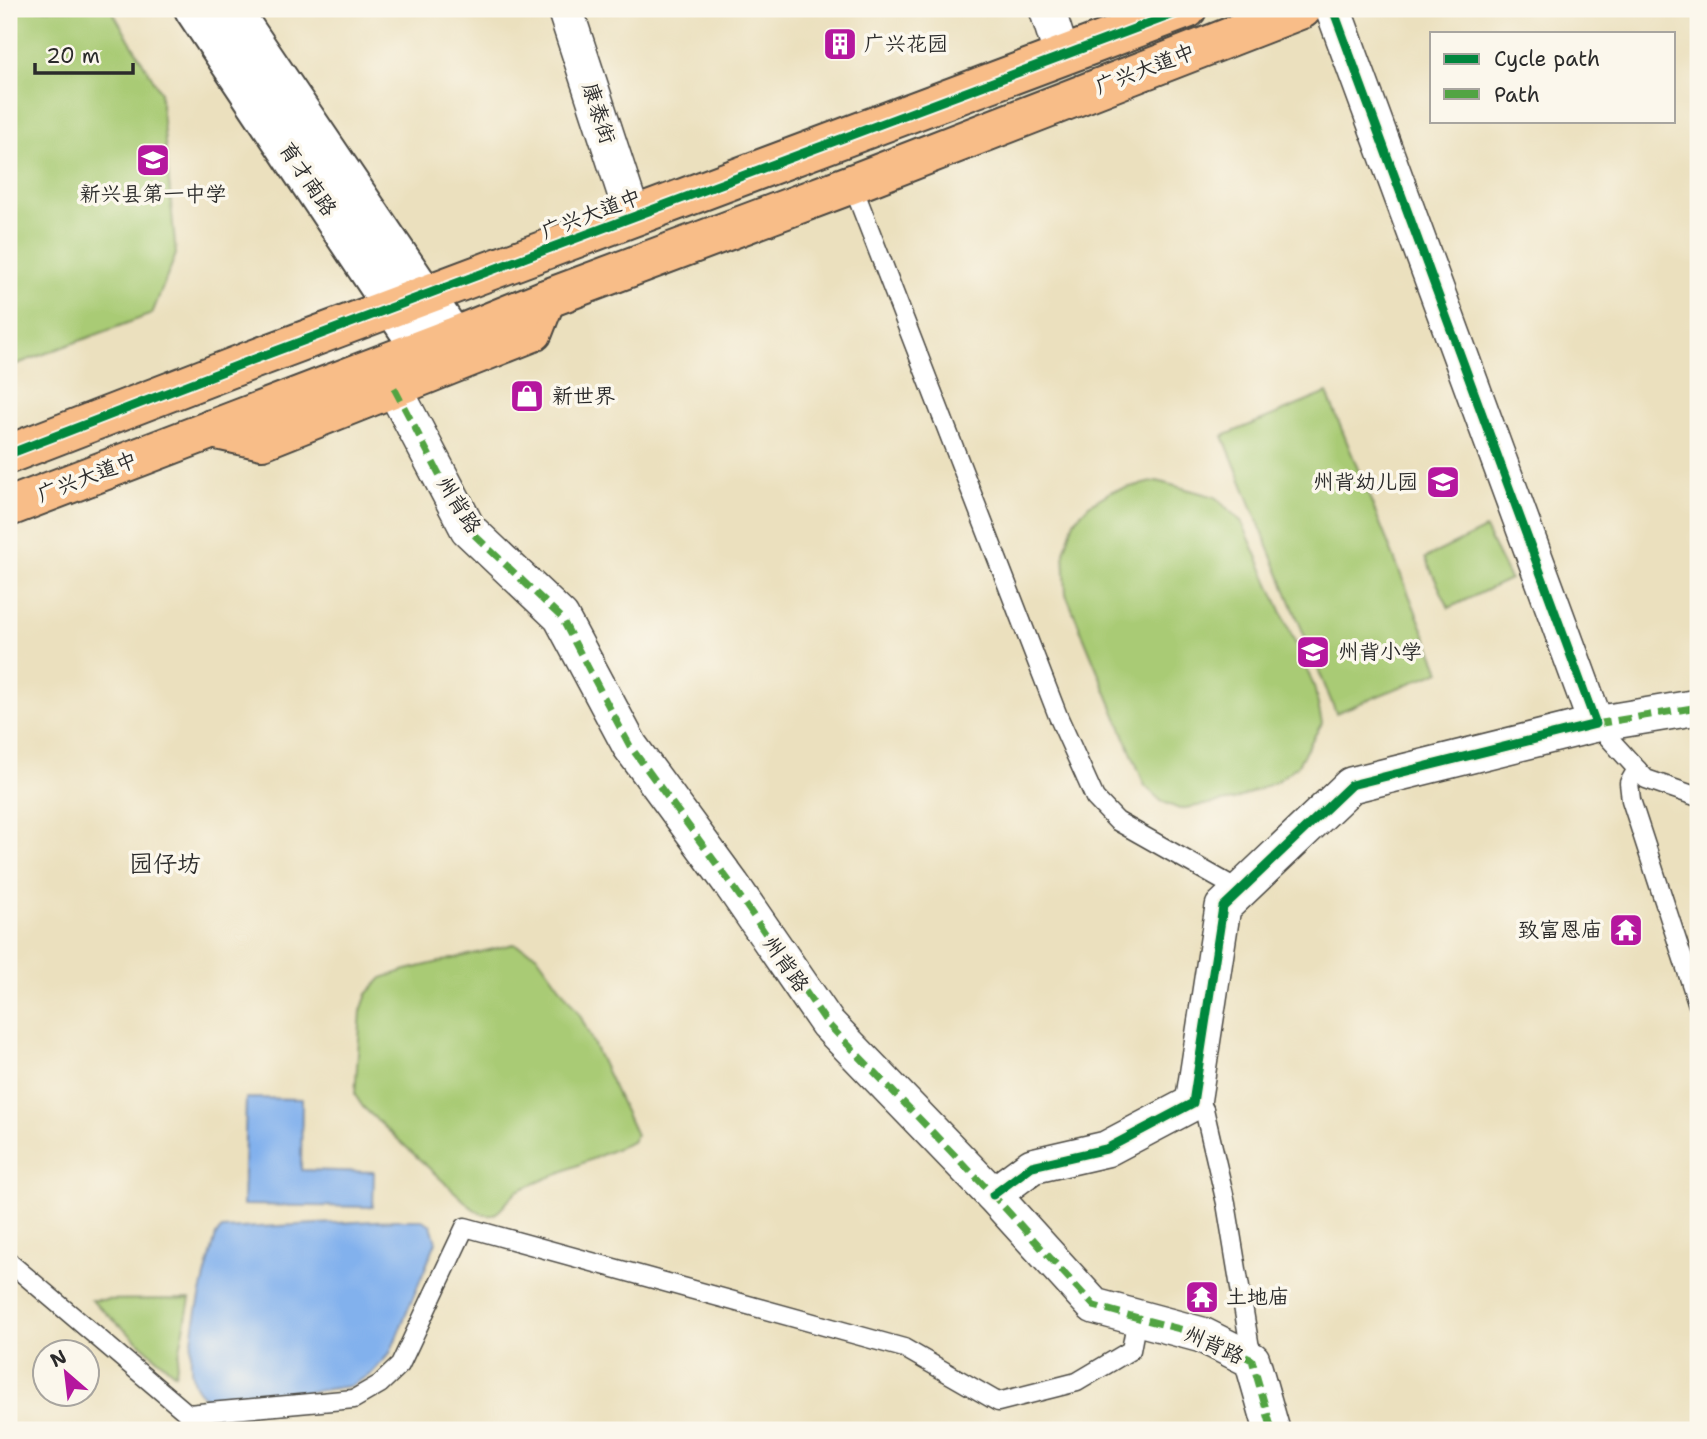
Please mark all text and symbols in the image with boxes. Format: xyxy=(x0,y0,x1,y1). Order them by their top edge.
building icon: 广兴花园 xyxy=(821,25,859,63)
place label: 广兴花园 xyxy=(864,30,948,58)
scale bar xyxy=(35,32,133,76)
legend xyxy=(1430,32,1676,122)
street label: 广兴大道中 xyxy=(1091,37,1199,101)
text: 20 m xyxy=(46,42,100,70)
text: Cycle path xyxy=(1494,45,1600,73)
street label: 康泰街 xyxy=(576,79,622,147)
text: Path xyxy=(1494,81,1540,109)
street label: 育才南路 xyxy=(273,136,343,222)
school or university icon: 新兴县第一中学 xyxy=(134,141,172,179)
place label: 新兴县第一中学 xyxy=(80,180,227,208)
street label: 广兴大道中 xyxy=(537,182,645,246)
shop icon: 新世界 xyxy=(508,377,546,415)
place label: 新世界 xyxy=(552,382,615,410)
street label: 广兴大道中 xyxy=(33,445,141,509)
school or university icon: 州背幼儿园 xyxy=(1424,463,1462,501)
place label: 州背幼儿园 xyxy=(1313,468,1418,496)
street label: 州背路 xyxy=(430,471,488,539)
school or university icon: 州背小学 xyxy=(1294,633,1332,671)
place label: 州背小学 xyxy=(1338,638,1422,666)
district label: 园仔坊 xyxy=(129,848,201,880)
temple icon: 致富恩庙 xyxy=(1607,911,1645,949)
place label: 致富恩庙 xyxy=(1518,916,1602,944)
street label: 州背路 xyxy=(756,930,816,998)
temple icon: 土地庙 xyxy=(1183,1278,1221,1316)
place label: 土地庙 xyxy=(1226,1283,1289,1311)
street label: 州背路 xyxy=(1180,1319,1248,1371)
north arrow xyxy=(32,1338,102,1408)
text: N xyxy=(46,1344,71,1373)

